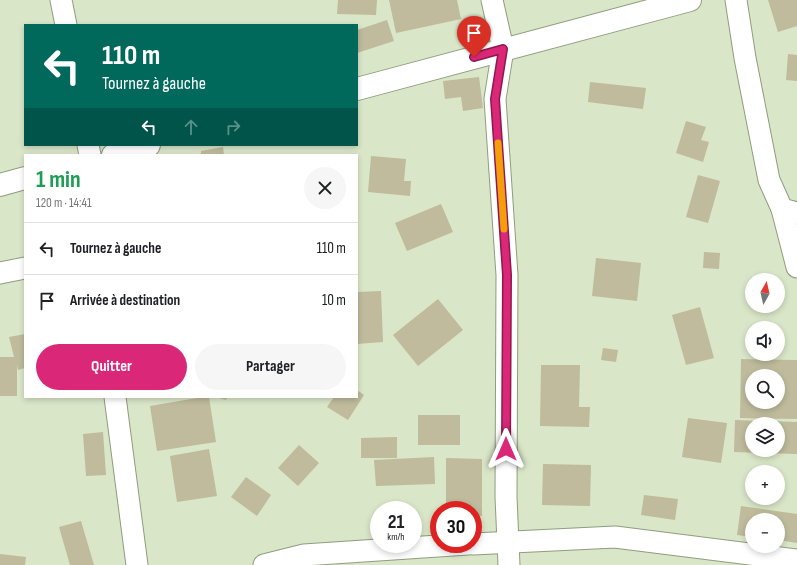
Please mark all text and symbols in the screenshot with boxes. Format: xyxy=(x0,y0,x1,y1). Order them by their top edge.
pin xyxy=(457,16,491,57)
icon: arrive xyxy=(463,22,485,44)
text: 110 m xyxy=(102,39,160,72)
icon: left xyxy=(36,40,88,92)
text: Tournez à gauche xyxy=(102,73,206,94)
icon: left xyxy=(138,116,160,138)
icon: ahead xyxy=(180,116,202,138)
icon: right xyxy=(222,116,244,138)
text: 1 min xyxy=(36,165,81,194)
button: close xyxy=(304,167,346,209)
text: 120 m · 14:41 xyxy=(36,195,91,211)
icon: left xyxy=(36,238,58,260)
text: Tournez à gauche xyxy=(70,239,161,258)
text: 110 m xyxy=(317,239,346,258)
north arrow xyxy=(745,273,785,313)
map controls xyxy=(745,273,785,553)
icon: arrive xyxy=(36,290,58,312)
text: Arrivée à destination xyxy=(70,291,180,310)
text: 10 m xyxy=(322,291,346,310)
button: sound xyxy=(745,321,785,361)
button: Quitter xyxy=(36,344,187,390)
button: Partager xyxy=(195,344,346,390)
button: search xyxy=(745,369,785,409)
button: layers xyxy=(745,417,785,457)
position arrow xyxy=(485,428,527,470)
button: + xyxy=(745,465,785,505)
speed limit sign: 30 xyxy=(430,501,482,553)
text: 21 xyxy=(388,510,404,534)
button: − xyxy=(745,513,785,553)
text: km/h xyxy=(387,531,405,543)

